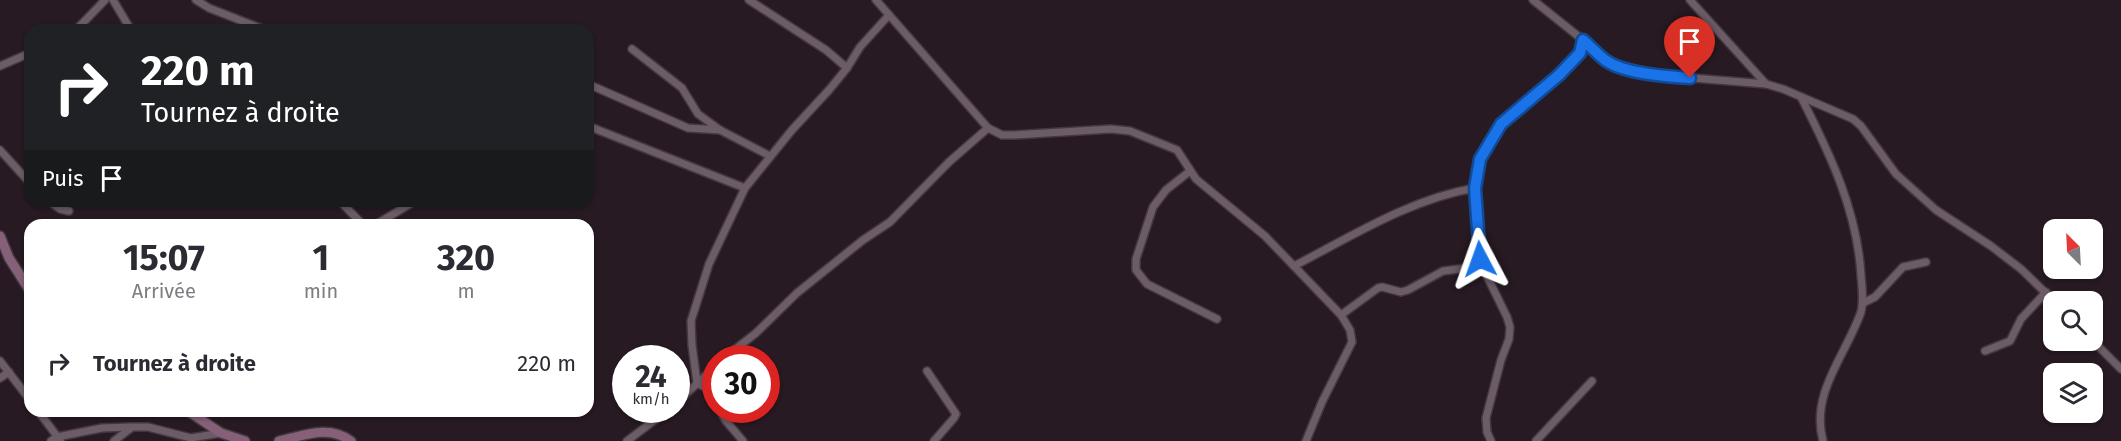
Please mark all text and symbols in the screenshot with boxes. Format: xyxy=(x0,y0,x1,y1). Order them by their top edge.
pin xyxy=(1664,16,1715,78)
icon: arrive xyxy=(1673,25,1706,58)
text: 220 m xyxy=(141,46,254,96)
icon: right xyxy=(42,48,120,126)
text: Tournez à droite xyxy=(141,97,340,129)
icon: arrive xyxy=(95,162,128,195)
text: Puis xyxy=(42,165,83,192)
north arrow xyxy=(2043,219,2103,279)
map controls xyxy=(2043,219,2103,423)
position arrow xyxy=(1448,227,1512,291)
text: 15:07 xyxy=(123,236,205,280)
text: 1 xyxy=(313,236,329,280)
text: 320 xyxy=(437,236,495,280)
text: Arrivée xyxy=(132,279,196,303)
text: min xyxy=(304,279,338,303)
text: m xyxy=(458,279,475,303)
button: search xyxy=(2043,291,2103,351)
speed limit sign: 30 xyxy=(702,345,780,423)
icon: right xyxy=(42,347,75,380)
text: Tournez à droite xyxy=(93,350,256,377)
text: 220 m xyxy=(517,350,576,377)
text: 24 xyxy=(635,359,667,395)
button: layers xyxy=(2043,363,2103,423)
text: km/h xyxy=(632,390,670,408)

